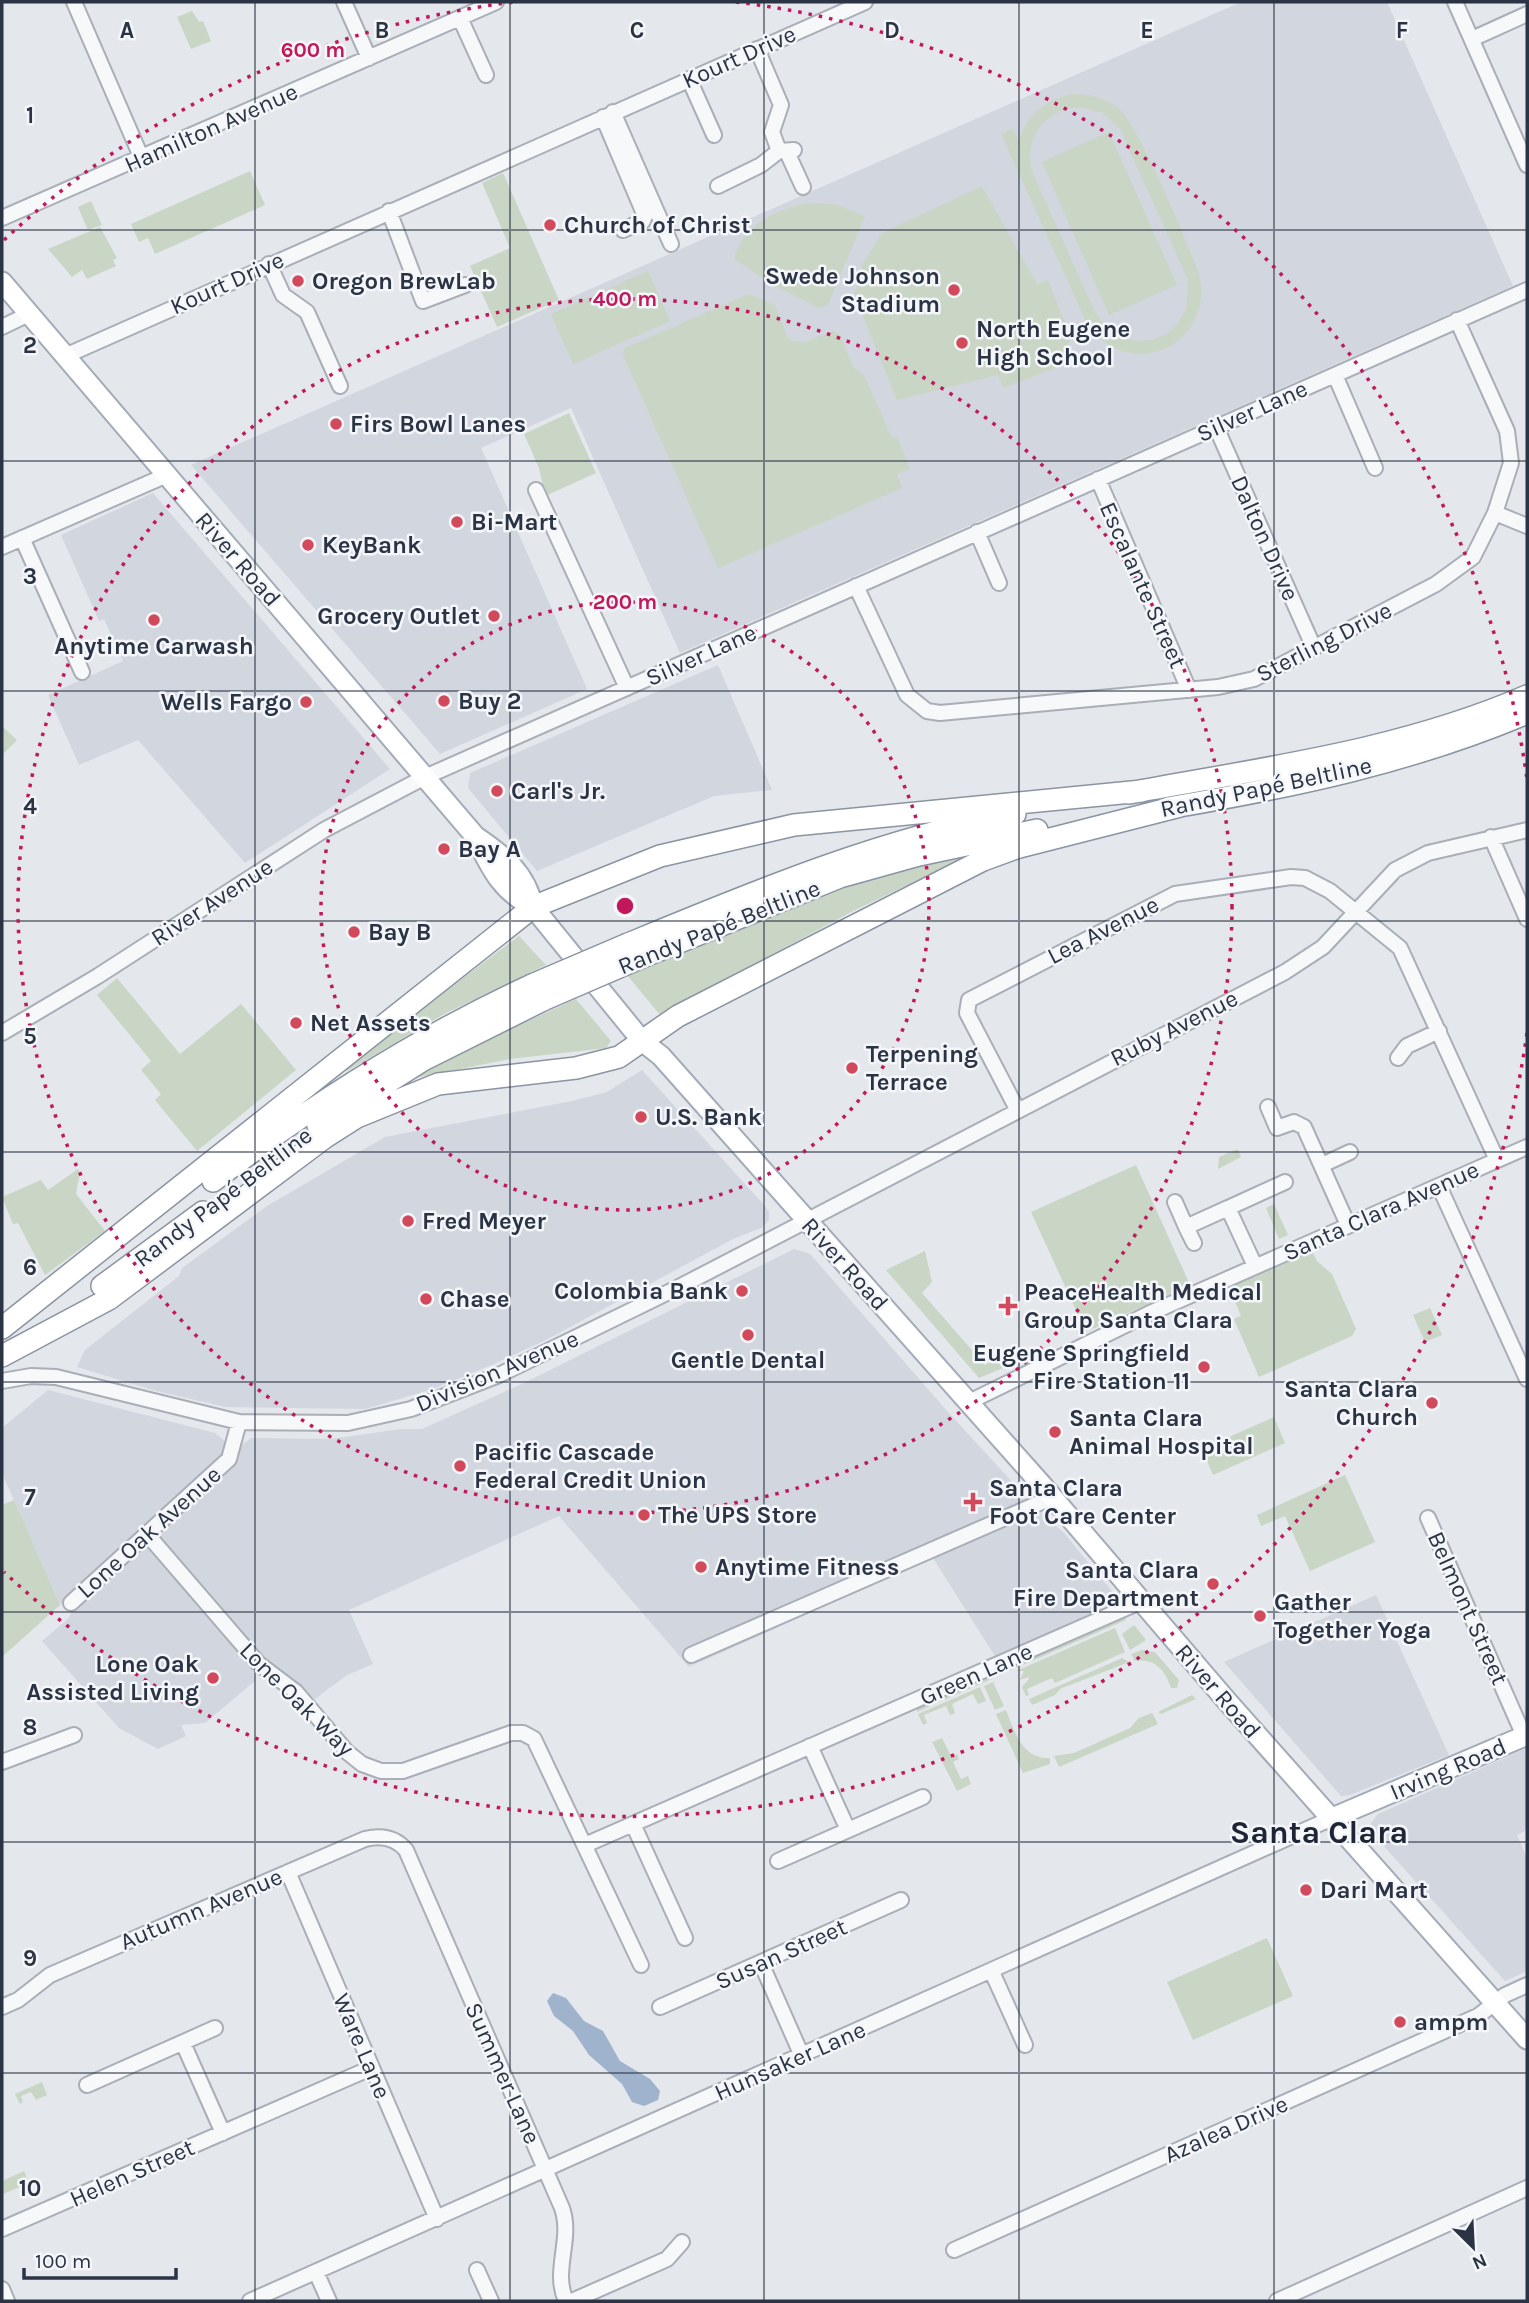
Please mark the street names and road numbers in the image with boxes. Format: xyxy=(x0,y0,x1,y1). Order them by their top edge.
street label: Kourt Drive xyxy=(678,19,800,95)
street label: Hamilton Avenue xyxy=(120,77,302,179)
street label: Kourt Drive xyxy=(166,245,288,321)
street label: Silver Lane xyxy=(1192,374,1312,448)
street label: Dalton Drive xyxy=(1225,471,1305,605)
street label: Escalante Street xyxy=(1094,498,1192,672)
street label: River Road xyxy=(189,506,287,612)
street label: Sterling Drive xyxy=(1252,596,1396,688)
street label: Silver Lane xyxy=(641,618,761,692)
street label: Randy Papé Beltline xyxy=(1158,751,1374,823)
street label: River Avenue xyxy=(146,852,278,952)
street label: Randy Papé Beltline xyxy=(614,874,824,980)
street label: Lea Avenue xyxy=(1043,890,1163,970)
street label: Ruby Avenue xyxy=(1106,984,1242,1072)
street label: Randy Papé Beltline xyxy=(128,1121,318,1273)
street label: Santa Clara Avenue xyxy=(1279,1155,1483,1267)
street label: River Road xyxy=(796,1212,894,1316)
street label: Division Avenue xyxy=(411,1324,583,1418)
street label: Lone Oak Avenue xyxy=(71,1460,227,1604)
street label: Belmont Street xyxy=(1422,1527,1514,1689)
street label: Lone Oak Way xyxy=(234,1636,360,1762)
street label: Green Lane xyxy=(915,1637,1037,1711)
street label: River Road xyxy=(1169,1638,1267,1744)
street label: Irving Road xyxy=(1386,1732,1510,1806)
street label: Autumn Avenue xyxy=(116,1862,286,1956)
street label: Susan Street xyxy=(711,1913,851,1995)
street label: Ware Lane xyxy=(327,1989,397,2103)
street label: Summer Lane xyxy=(459,1998,547,2148)
street label: Hunsaker Lane xyxy=(710,2015,870,2107)
street label: Azalea Drive xyxy=(1160,2089,1292,2169)
street label: Helen Street xyxy=(65,2133,199,2213)

